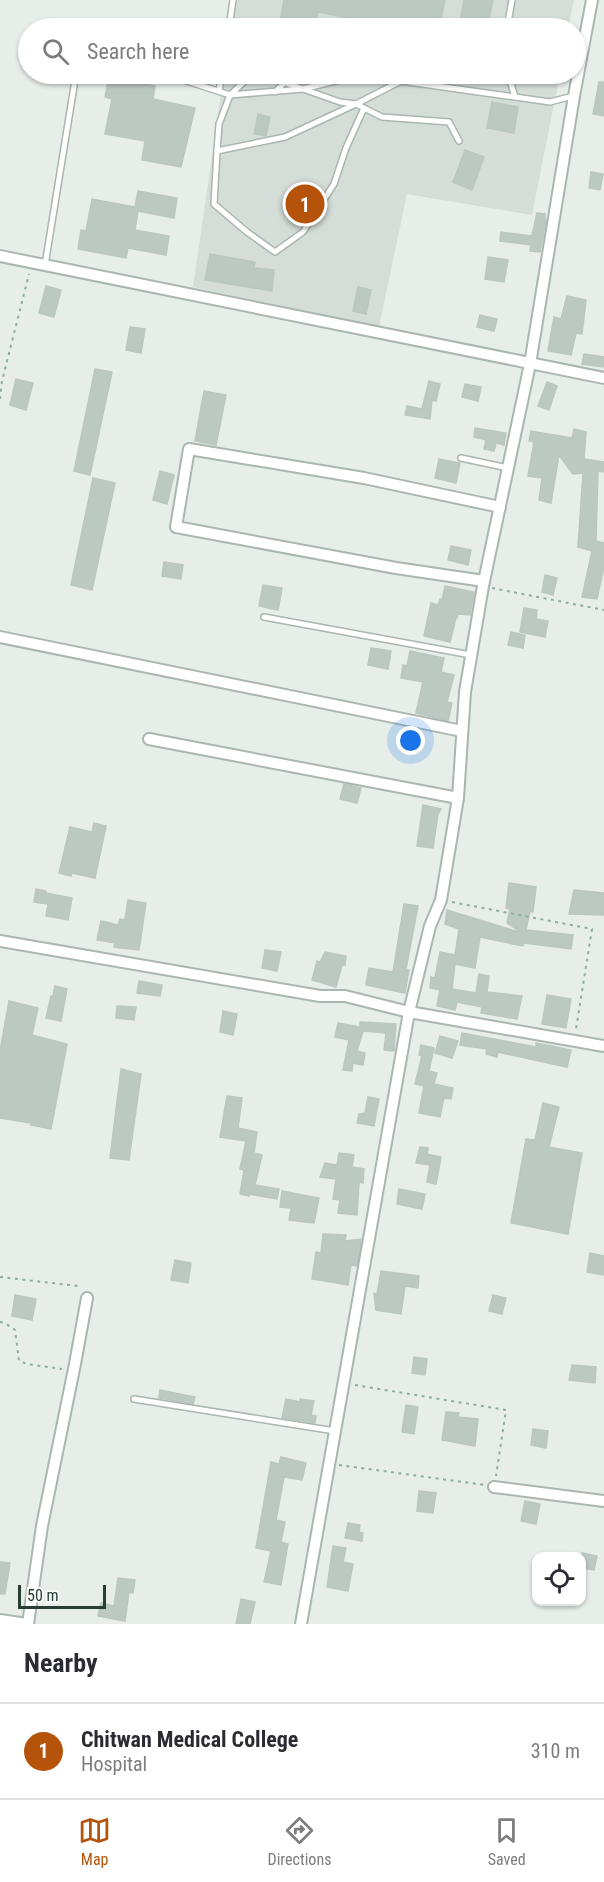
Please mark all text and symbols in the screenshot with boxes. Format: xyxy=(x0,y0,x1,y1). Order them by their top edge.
search box xyxy=(18,18,586,84)
icon: search xyxy=(39,35,72,68)
text: Search here xyxy=(87,39,189,64)
pin: 1 xyxy=(286,182,324,226)
your location xyxy=(396,726,425,755)
map controls xyxy=(532,1552,586,1606)
button: locate xyxy=(532,1552,586,1606)
scale bar xyxy=(18,1582,106,1610)
text: 50 m xyxy=(27,1586,59,1605)
text: Nearby xyxy=(24,1648,98,1678)
text: Chitwan Medical College xyxy=(81,1727,298,1752)
text: 1 xyxy=(38,1739,49,1763)
text: 310 m xyxy=(531,1739,580,1763)
text: Hospital xyxy=(81,1752,147,1776)
tab: Map xyxy=(78,1814,111,1869)
tab: Directions xyxy=(268,1814,331,1869)
tab: Saved xyxy=(488,1814,526,1869)

